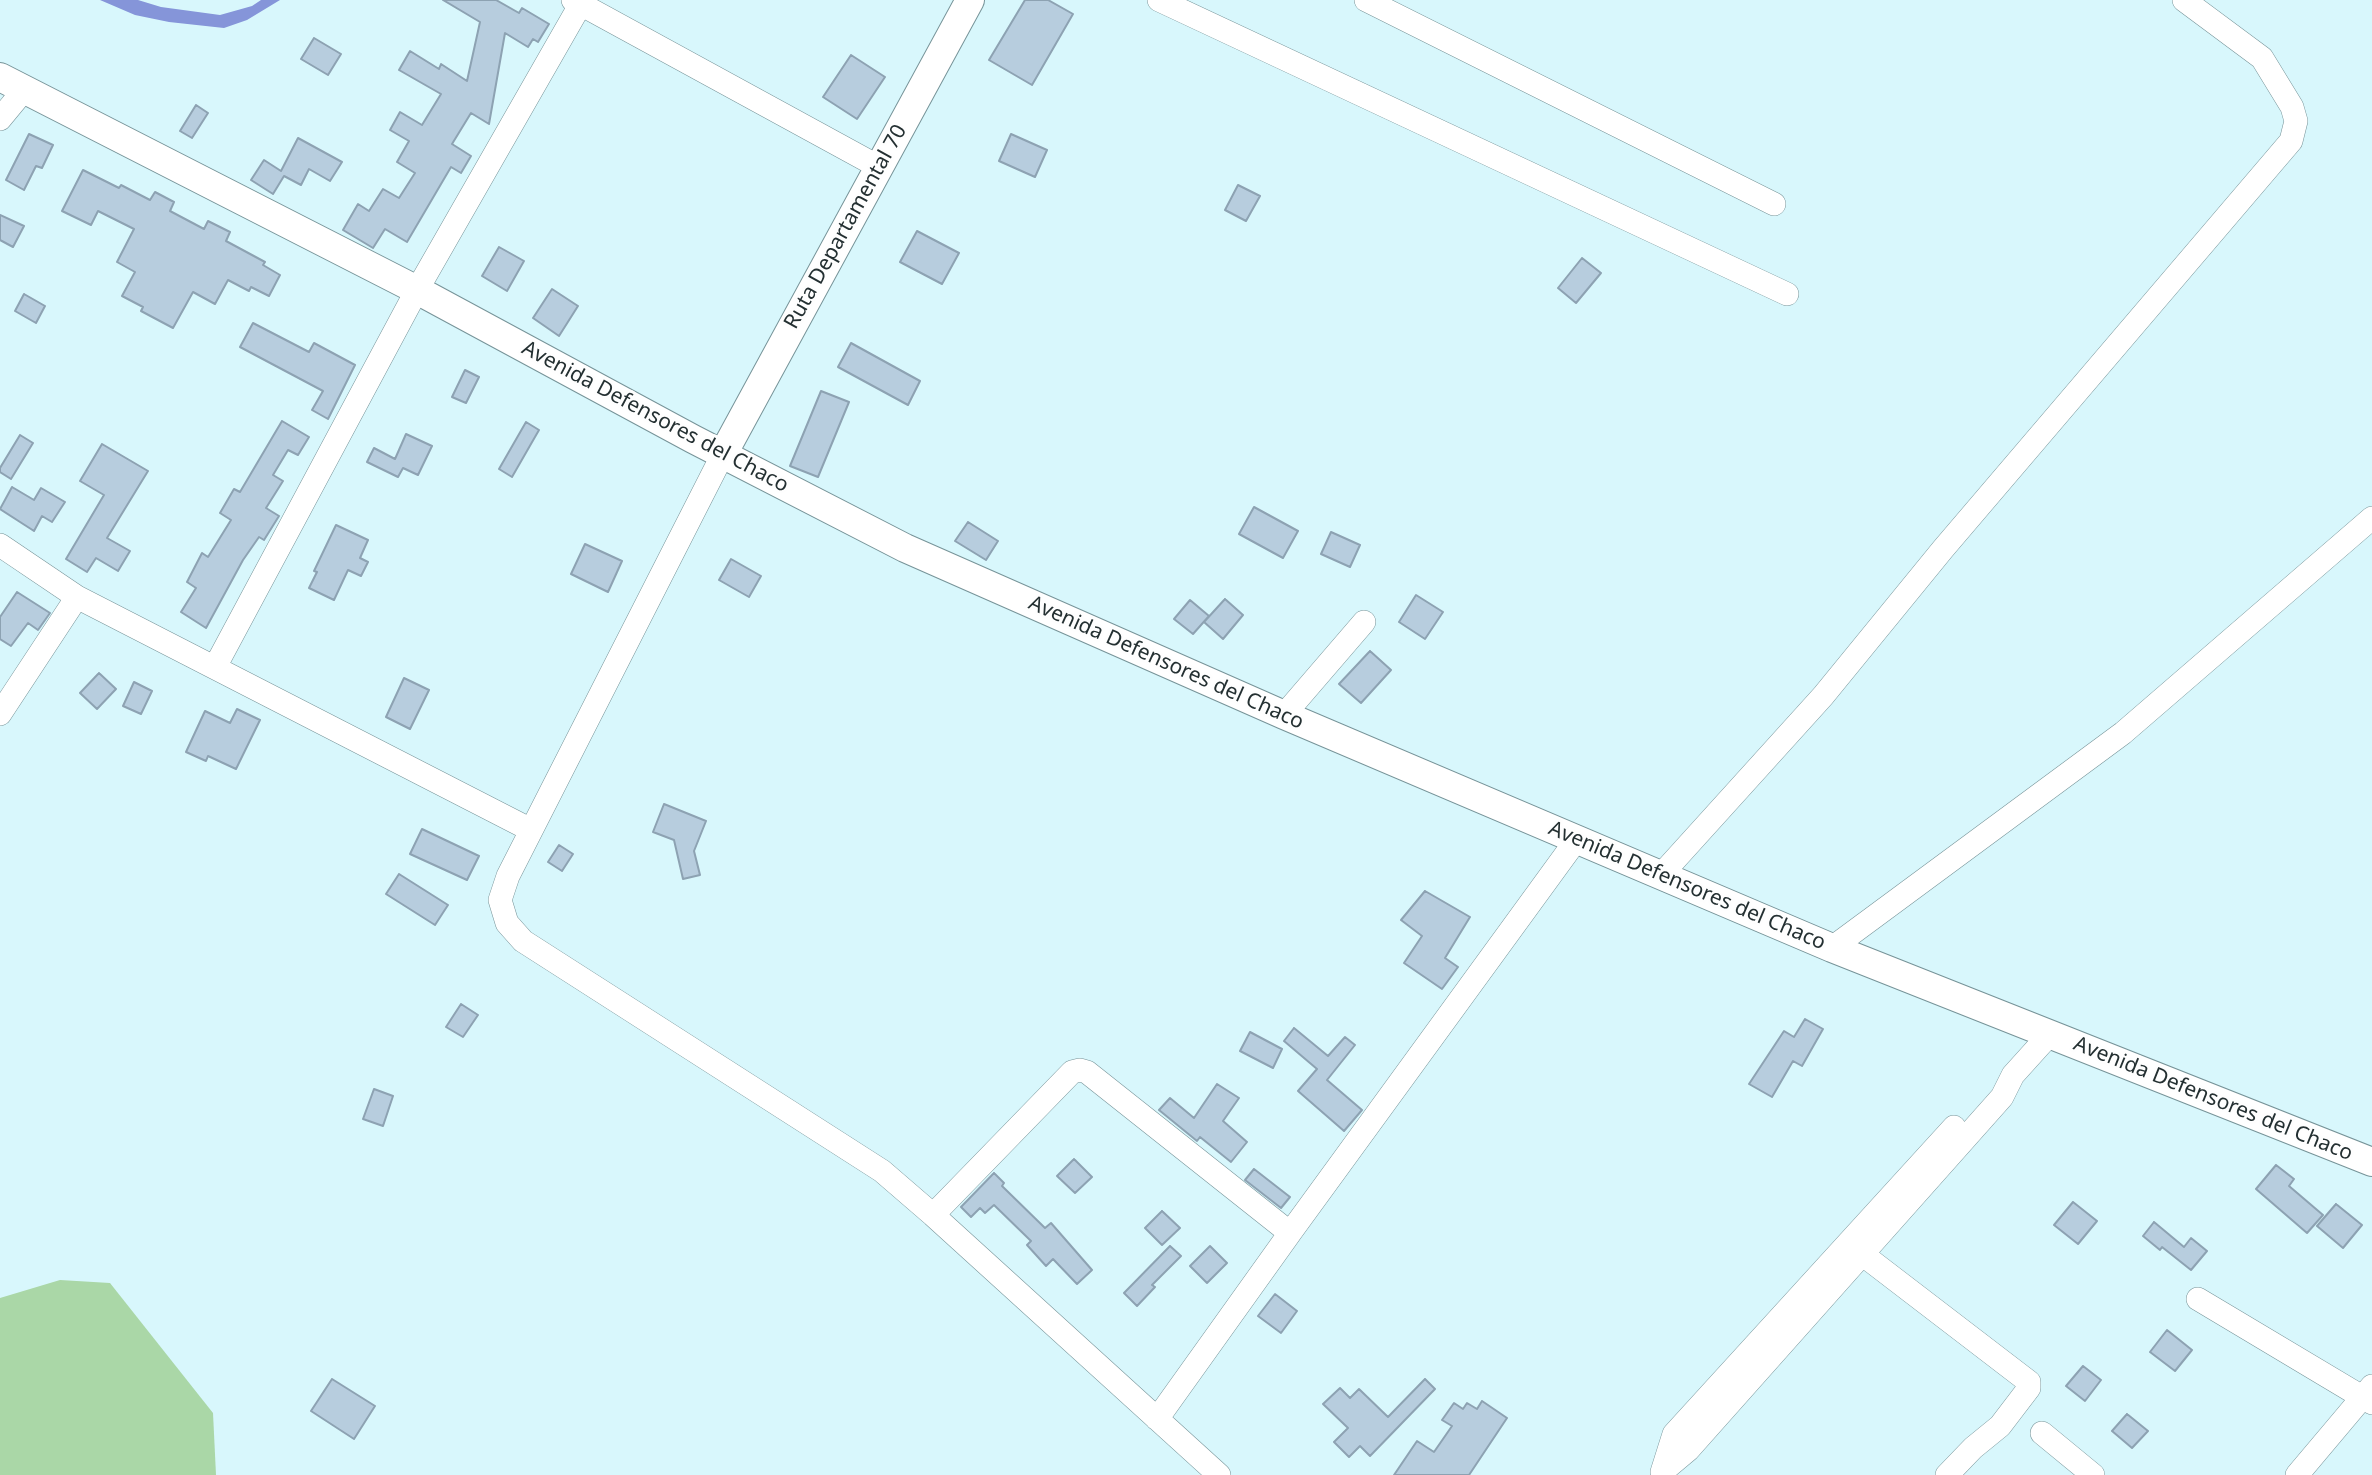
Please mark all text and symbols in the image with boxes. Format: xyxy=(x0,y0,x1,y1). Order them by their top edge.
street label: Ruta Departamental 70 xyxy=(779,121,913,333)
street label: Avenida Defensores del Chaco xyxy=(517,336,793,498)
street label: Avenida Defensores del Chaco xyxy=(1025,591,1307,735)
street label: Avenida Defensores del Chaco xyxy=(1545,816,1829,956)
street label: Avenida Defensores del Chaco xyxy=(2070,1031,2356,1167)

